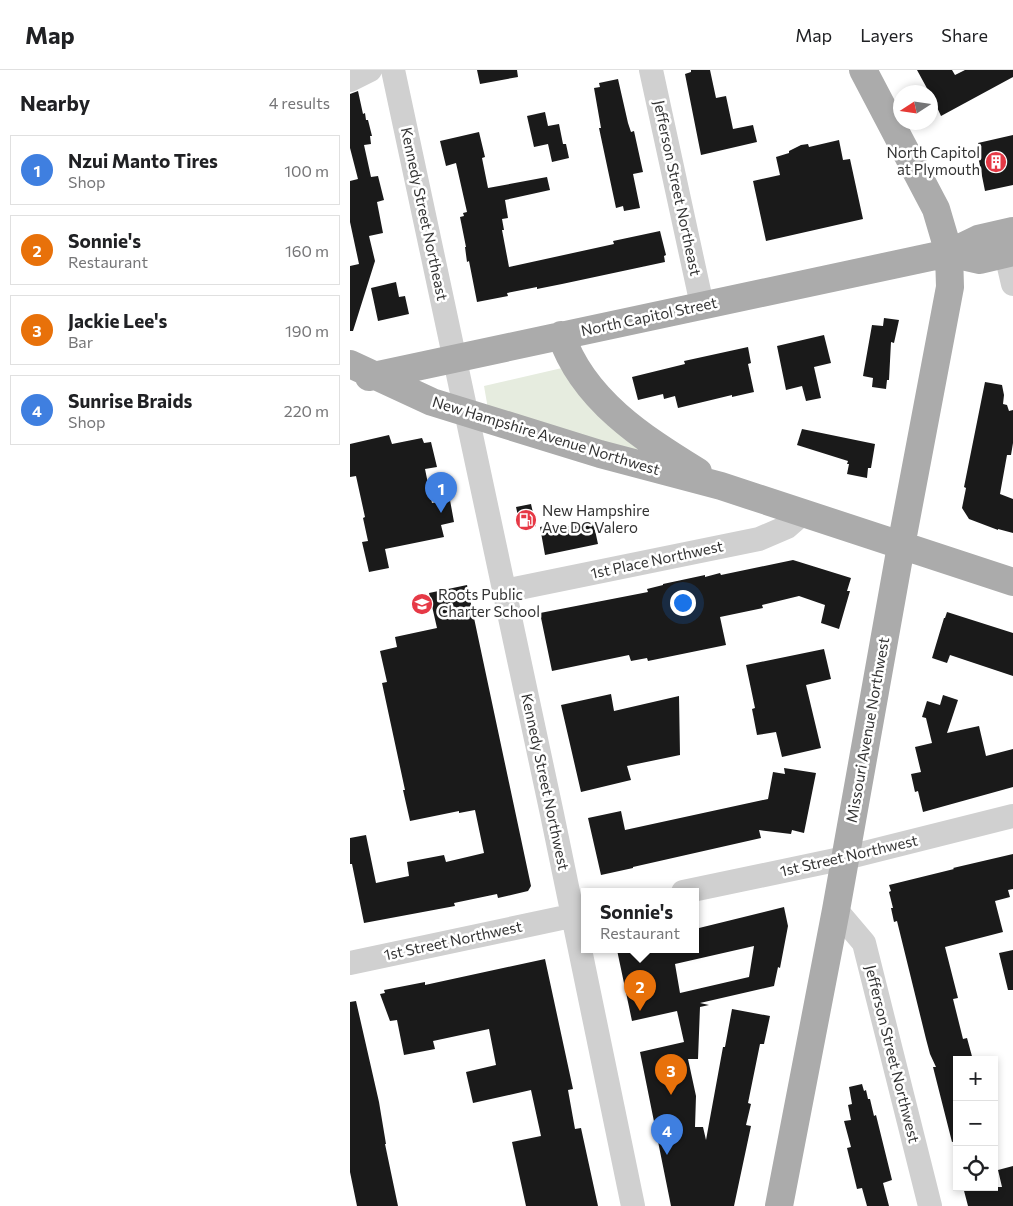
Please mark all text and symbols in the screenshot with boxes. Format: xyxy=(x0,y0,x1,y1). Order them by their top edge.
text: Map xyxy=(25,20,75,49)
text: Map xyxy=(795,24,832,46)
text: Layers xyxy=(860,24,913,46)
text: Share xyxy=(941,24,988,46)
north arrow xyxy=(893,85,938,130)
text: Nearby xyxy=(20,90,90,115)
text: 4 results xyxy=(269,93,330,112)
street label: Jefferson Street Northeast xyxy=(651,98,705,277)
street label: Kennedy Street Northeast xyxy=(398,125,452,302)
place label: North Capitol at Plymouth xyxy=(886,143,980,178)
text: Nzui Manto Tires xyxy=(68,149,218,172)
building icon: North Capitol at Plymouth xyxy=(984,150,1008,174)
text: 1 xyxy=(33,161,41,180)
text: 100 m xyxy=(284,161,329,180)
text: Shop xyxy=(68,172,106,191)
text: Sonnie's xyxy=(68,229,141,252)
text: 2 xyxy=(32,241,42,260)
text: 160 m xyxy=(285,241,329,260)
text: Restaurant xyxy=(68,252,148,271)
street label: North Capitol Street xyxy=(579,293,719,339)
text: Jackie Lee's xyxy=(68,309,167,332)
text: 3 xyxy=(32,321,42,340)
text: 190 m xyxy=(285,321,329,340)
text: Bar xyxy=(68,332,93,351)
text: Sunrise Braids xyxy=(68,389,192,412)
street label: New Hampshire Avenue Northwest xyxy=(430,392,662,478)
text: 4 xyxy=(32,401,42,420)
text: 220 m xyxy=(284,401,329,420)
text: Shop xyxy=(68,412,106,431)
pin: 1 xyxy=(425,472,457,513)
place label: New Hampshire Ave DC Valero xyxy=(542,501,650,536)
fuel station icon: New Hampshire Ave DC Valero xyxy=(514,508,538,532)
street label: 1st Place Northwest xyxy=(589,536,725,582)
place label: Roots Public Charter School xyxy=(438,585,540,620)
your location xyxy=(670,590,696,616)
school or university icon: Roots Public Charter School xyxy=(410,592,434,616)
street label: Missouri Avenue Northwest xyxy=(842,636,892,824)
street label: Kennedy Street Northwest xyxy=(518,692,574,872)
street label: 1st Street Northwest xyxy=(778,830,919,880)
popup xyxy=(581,888,699,953)
text: Sonnie's xyxy=(600,900,673,923)
street label: 1st Street Northwest xyxy=(382,917,524,963)
text: Restaurant xyxy=(600,923,680,942)
street label: Jefferson Street Northwest xyxy=(862,963,924,1145)
pin: 2 xyxy=(624,970,656,1011)
pin: 3 xyxy=(655,1054,687,1095)
map controls xyxy=(953,1056,998,1191)
button: + xyxy=(953,1056,998,1101)
button: − xyxy=(953,1101,998,1146)
pin: 4 xyxy=(651,1114,683,1155)
button: locate xyxy=(953,1146,998,1191)

